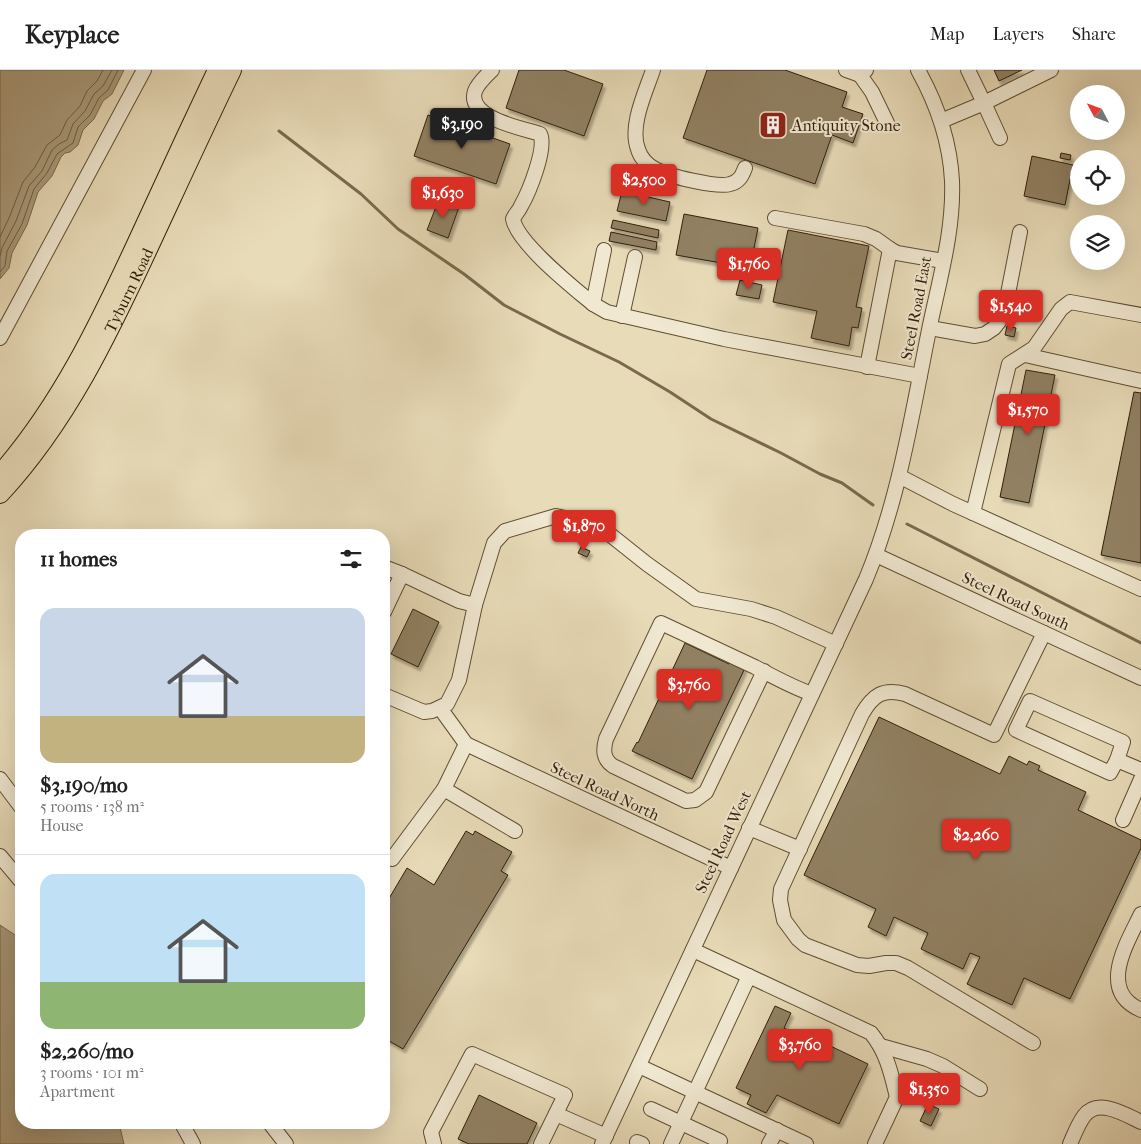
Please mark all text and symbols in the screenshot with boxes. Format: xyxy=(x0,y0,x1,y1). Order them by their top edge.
text: Keyplace xyxy=(25,21,119,49)
text: Map xyxy=(930,24,964,45)
text: Layers xyxy=(992,24,1044,45)
text: Share xyxy=(1072,24,1116,45)
north arrow xyxy=(1070,85,1125,140)
map controls xyxy=(1070,85,1125,270)
pin: $3,190 xyxy=(421,108,503,150)
building icon: Antiquity Stone xyxy=(758,110,788,140)
text: $3,190 xyxy=(441,114,483,133)
place label: Antiquity Stone xyxy=(791,116,901,135)
button: locate xyxy=(1070,150,1125,205)
pin: $2,500 xyxy=(603,164,685,206)
text: $2,500 xyxy=(622,170,666,189)
pin: $1,630 xyxy=(402,176,484,219)
text: $1,630 xyxy=(422,183,464,202)
button: layers xyxy=(1070,215,1125,270)
street label: Tyburn Road xyxy=(100,245,157,336)
pin: $1,760 xyxy=(708,248,790,290)
text: $1,760 xyxy=(728,254,770,273)
street label: Steel Road East xyxy=(897,254,935,362)
pin: $1,540 xyxy=(970,290,1052,332)
text: $1,540 xyxy=(990,296,1032,315)
pin: $1,570 xyxy=(987,394,1069,436)
text: $1,570 xyxy=(1008,400,1048,419)
pin: $1,870 xyxy=(543,510,625,552)
text: $1,870 xyxy=(563,516,605,535)
icon: filters xyxy=(337,545,365,573)
text: 11 homes xyxy=(40,547,117,571)
street label: Steel Road South xyxy=(959,568,1073,634)
icon: home xyxy=(158,641,248,731)
pin: $3,760 xyxy=(648,668,730,711)
text: $3,760 xyxy=(667,675,711,694)
street label: Steel Road North xyxy=(547,757,663,825)
text: $3,190/mo xyxy=(40,773,128,797)
street label: Steel Road West xyxy=(691,788,755,896)
text: 5 rooms · 138 m² xyxy=(40,797,144,816)
text: House xyxy=(40,816,83,835)
pin: $2,260 xyxy=(935,818,1017,861)
text: $2,260 xyxy=(953,825,999,844)
icon: home xyxy=(158,906,248,996)
pin: $3,760 xyxy=(759,1028,841,1071)
text: $3,760 xyxy=(778,1035,822,1054)
text: $2,260/mo xyxy=(40,1039,134,1063)
text: 3 rooms · 101 m² xyxy=(40,1063,143,1082)
pin: $1,350 xyxy=(888,1072,970,1115)
text: $1,350 xyxy=(909,1079,949,1098)
text: Apartment xyxy=(40,1082,115,1101)

